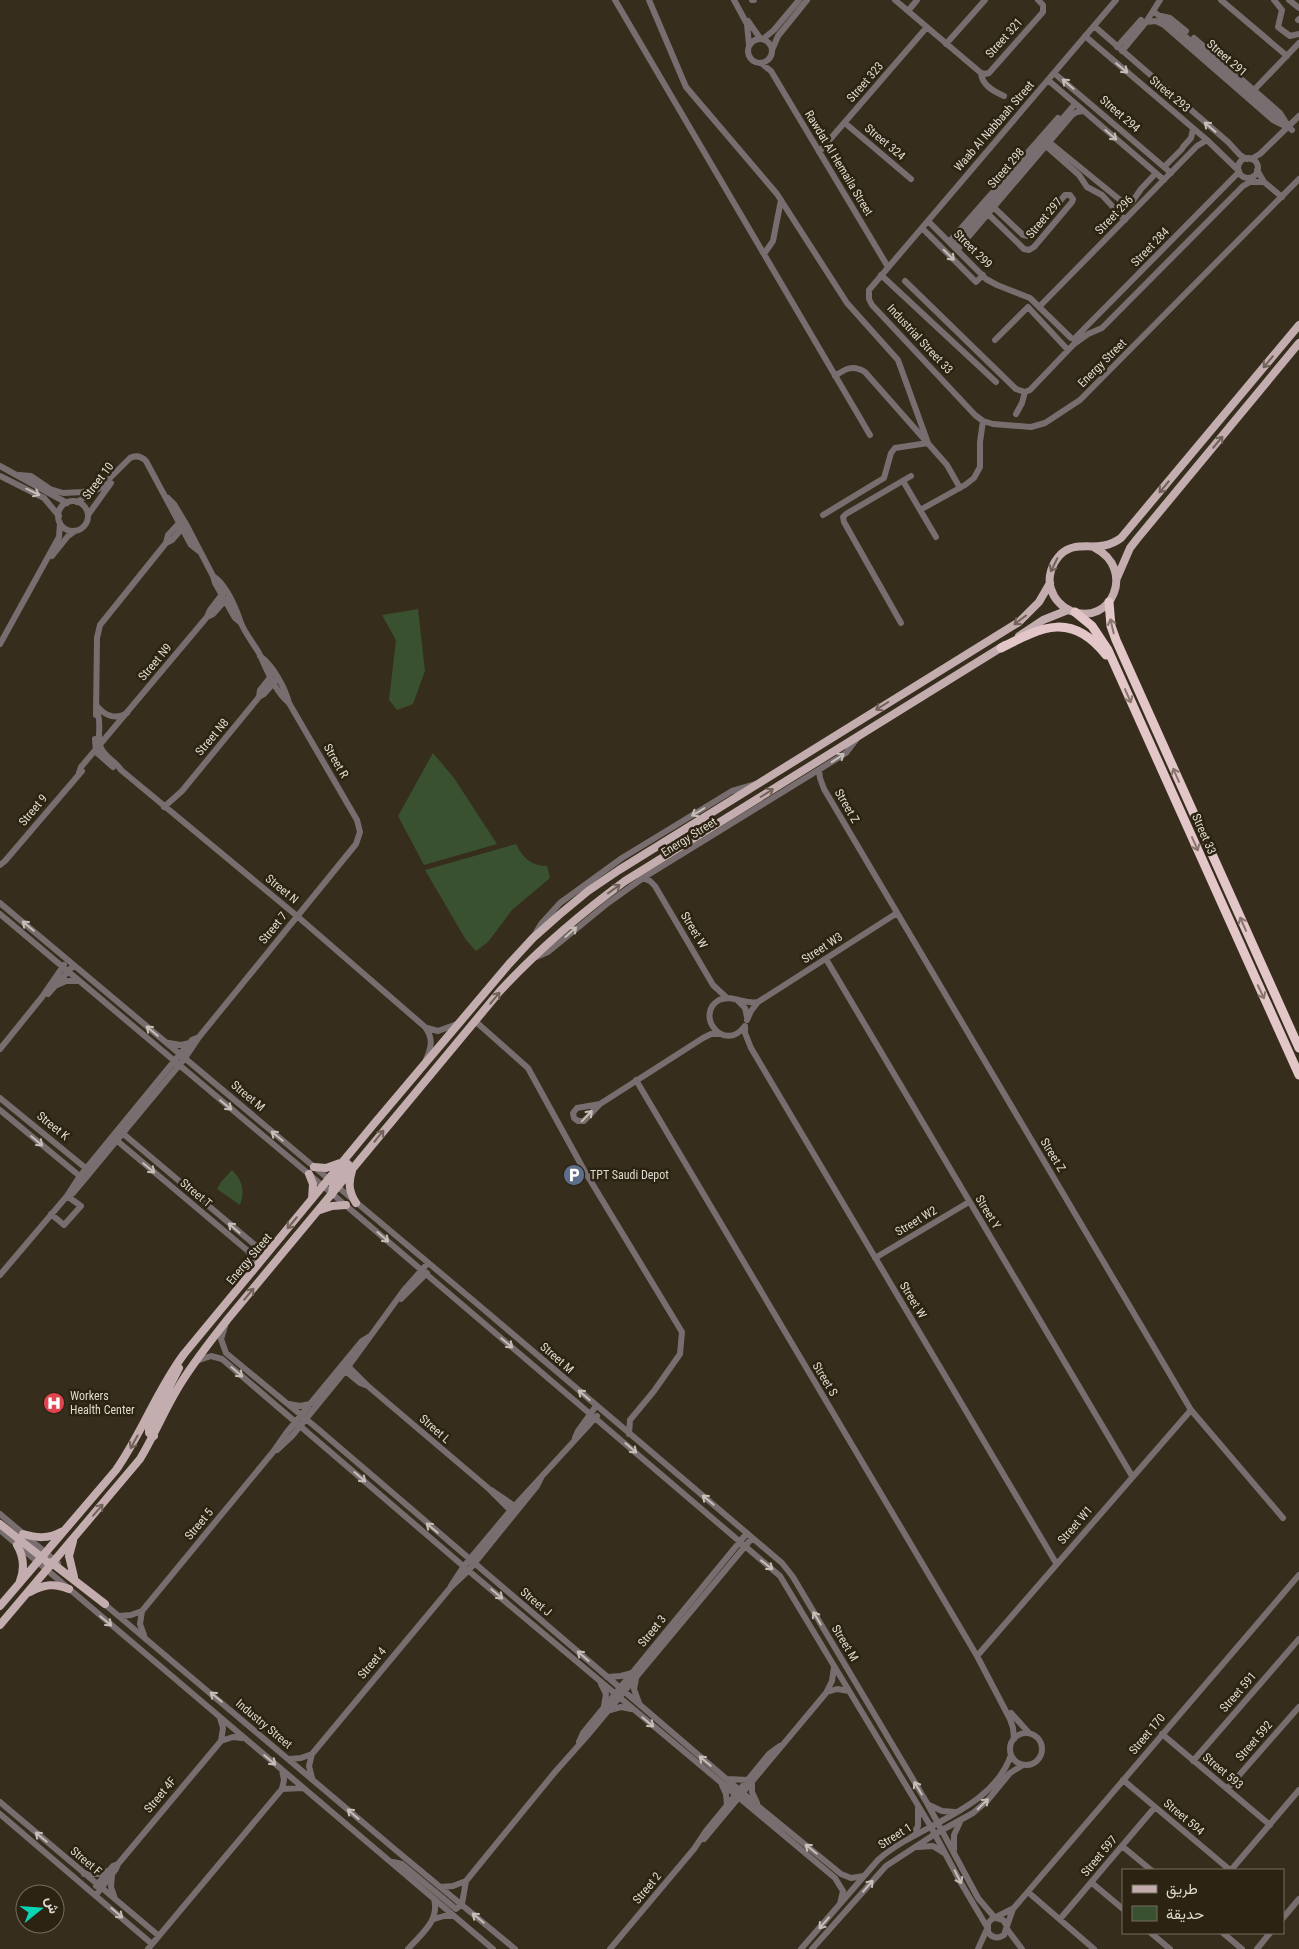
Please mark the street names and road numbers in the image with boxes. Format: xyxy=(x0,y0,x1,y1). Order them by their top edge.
street label: Street 321 xyxy=(983,15,1025,61)
street label: Street 291 xyxy=(1204,37,1250,79)
street label: Street 323 xyxy=(844,59,886,105)
street label: Street 293 xyxy=(1147,73,1193,115)
street label: Waab Al Nabbaah Street xyxy=(951,78,1037,174)
street label: Street 294 xyxy=(1097,93,1143,135)
street label: Rawdat Al Hemaila Street xyxy=(802,108,876,219)
street label: Street 324 xyxy=(862,121,908,163)
street label: Street 298 xyxy=(985,145,1027,191)
street label: Street 296 xyxy=(1092,193,1136,237)
street label: Street 297 xyxy=(1023,195,1065,241)
street label: Street 284 xyxy=(1128,225,1172,269)
street label: Street 299 xyxy=(951,227,995,271)
street label: Industrial Street 33 xyxy=(884,301,956,377)
street label: Energy Street xyxy=(1075,336,1129,390)
street label: Street 10 xyxy=(80,460,116,502)
street label: Street N9 xyxy=(135,641,175,683)
street label: Street N8 xyxy=(192,716,232,758)
street label: Street R xyxy=(321,741,352,781)
street label: Street Z xyxy=(832,786,862,826)
street label: Street 9 xyxy=(16,791,50,829)
street label: Street 33 xyxy=(1189,812,1219,856)
street label: Energy Street xyxy=(659,814,720,860)
street label: Street N xyxy=(263,872,301,906)
street label: Street 7 xyxy=(256,909,290,947)
street label: Street W xyxy=(678,909,710,951)
street label: Street W3 xyxy=(799,930,845,966)
street label: Street M xyxy=(228,1078,268,1114)
street label: Street K xyxy=(34,1109,72,1143)
street label: Street Z xyxy=(1037,1135,1069,1175)
street label: Street T xyxy=(177,1176,215,1210)
street label: Street Y xyxy=(972,1192,1004,1232)
street label: Street W2 xyxy=(893,1203,939,1239)
street label: Energy Street xyxy=(223,1230,275,1288)
street label: Street W xyxy=(897,1279,929,1321)
street label: Street M xyxy=(537,1340,577,1376)
street label: Street S xyxy=(809,1359,841,1399)
street label: Street L xyxy=(417,1412,454,1446)
street label: Street W1 xyxy=(1055,1503,1095,1547)
street label: Street 5 xyxy=(182,1505,216,1543)
street label: Street J xyxy=(517,1585,555,1619)
street label: Street 3 xyxy=(635,1612,669,1650)
street label: Street M xyxy=(829,1622,861,1664)
street label: Street 4 xyxy=(355,1644,389,1682)
street label: Street 591 xyxy=(1217,1669,1259,1715)
street label: Industry Street xyxy=(233,1696,295,1752)
street label: Street 170 xyxy=(1126,1711,1168,1757)
street label: Street 592 xyxy=(1233,1718,1275,1764)
street label: Street 593 xyxy=(1200,1750,1246,1792)
street label: Street 4F xyxy=(141,1774,179,1816)
street label: Street 594 xyxy=(1161,1796,1207,1838)
street label: Street 1 xyxy=(876,1820,914,1852)
street label: Street 597 xyxy=(1078,1833,1120,1879)
street label: Street F xyxy=(67,1844,105,1878)
street label: Street 2 xyxy=(630,1869,664,1907)

